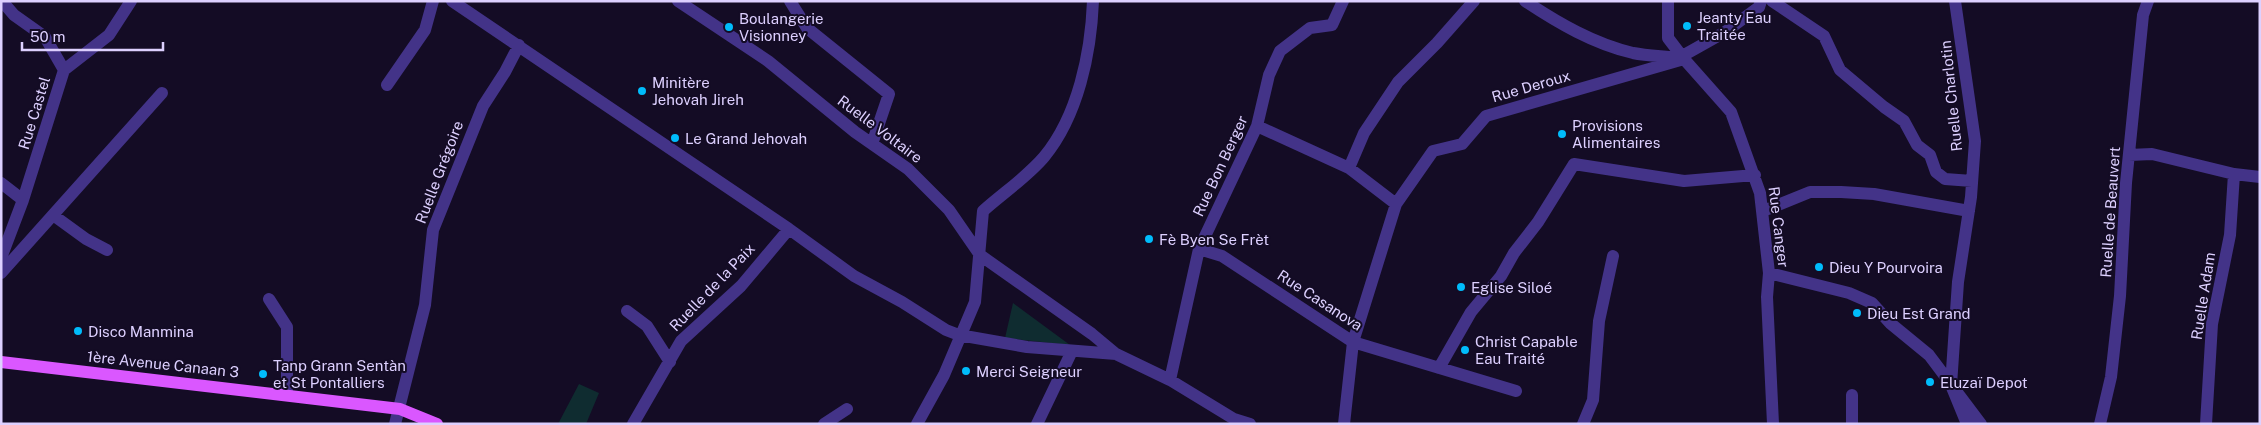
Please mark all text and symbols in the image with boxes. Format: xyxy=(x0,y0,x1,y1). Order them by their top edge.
place label: Jeanty Eau Traitée xyxy=(1697,9,1772,43)
place label: Boulangerie Visionney xyxy=(739,10,823,44)
scale bar xyxy=(22,20,164,52)
marker: Jeanty Eau Traitée xyxy=(1681,20,1693,32)
marker: Boulangerie Visionney xyxy=(723,21,735,33)
text: 50 m xyxy=(30,28,65,45)
street label: Ruelle Charlotin xyxy=(1937,40,1965,152)
street label: Rue Deroux xyxy=(1490,67,1572,105)
street label: Rue Castel xyxy=(15,74,53,152)
place label: Minitère Jehovah Jireh xyxy=(652,74,744,108)
marker: Minitère Jehovah Jireh xyxy=(636,85,648,97)
street label: Ruelle Voltaire xyxy=(834,92,926,166)
street label: Rue Bon Berger xyxy=(1189,113,1251,219)
place label: Provisions Alimentaires xyxy=(1572,117,1660,151)
street label: Ruelle Grégoire xyxy=(412,118,466,226)
marker: Provisions Alimentaires xyxy=(1556,128,1568,140)
place label: Le Grand Jehovah xyxy=(685,130,807,147)
marker: Le Grand Jehovah xyxy=(669,132,681,144)
street label: Ruelle de Beauvert xyxy=(2097,146,2123,278)
street label: Rue Canger xyxy=(1766,186,1792,269)
place label: Fè Byen Se Frèt xyxy=(1159,231,1269,248)
marker: Fè Byen Se Frèt xyxy=(1143,233,1155,245)
street label: Ruelle de la Paix xyxy=(666,240,758,334)
street label: Ruelle Adam xyxy=(2188,251,2218,341)
place label: Dieu Y Pourvoira xyxy=(1829,259,1943,276)
marker: Dieu Y Pourvoira xyxy=(1813,261,1825,273)
street label: Rue Casanova xyxy=(1274,266,1366,334)
place label: Eglise Siloé xyxy=(1471,279,1552,296)
marker: Eglise Siloé xyxy=(1455,281,1467,293)
place label: Dieu Est Grand xyxy=(1867,305,1970,322)
marker: Dieu Est Grand xyxy=(1851,307,1863,319)
place label: Disco Manmina xyxy=(88,323,194,340)
marker: Disco Manmina xyxy=(72,325,84,337)
place label: Christ Capable Eau Traité xyxy=(1475,333,1578,367)
marker: Christ Capable Eau Traité xyxy=(1459,344,1471,356)
street label: 1ère Avenue Canaan 3 xyxy=(86,348,240,380)
place label: Tanp Grann Sentàn et St Pontalliers xyxy=(273,357,406,391)
place label: Merci Seigneur xyxy=(976,363,1082,380)
marker: Merci Seigneur xyxy=(960,365,972,377)
marker: Tanp Grann Sentàn et St Pontalliers xyxy=(257,368,269,380)
place label: Eluzaï Depot xyxy=(1940,374,2028,391)
marker: Eluzaï Depot xyxy=(1924,376,1936,388)

